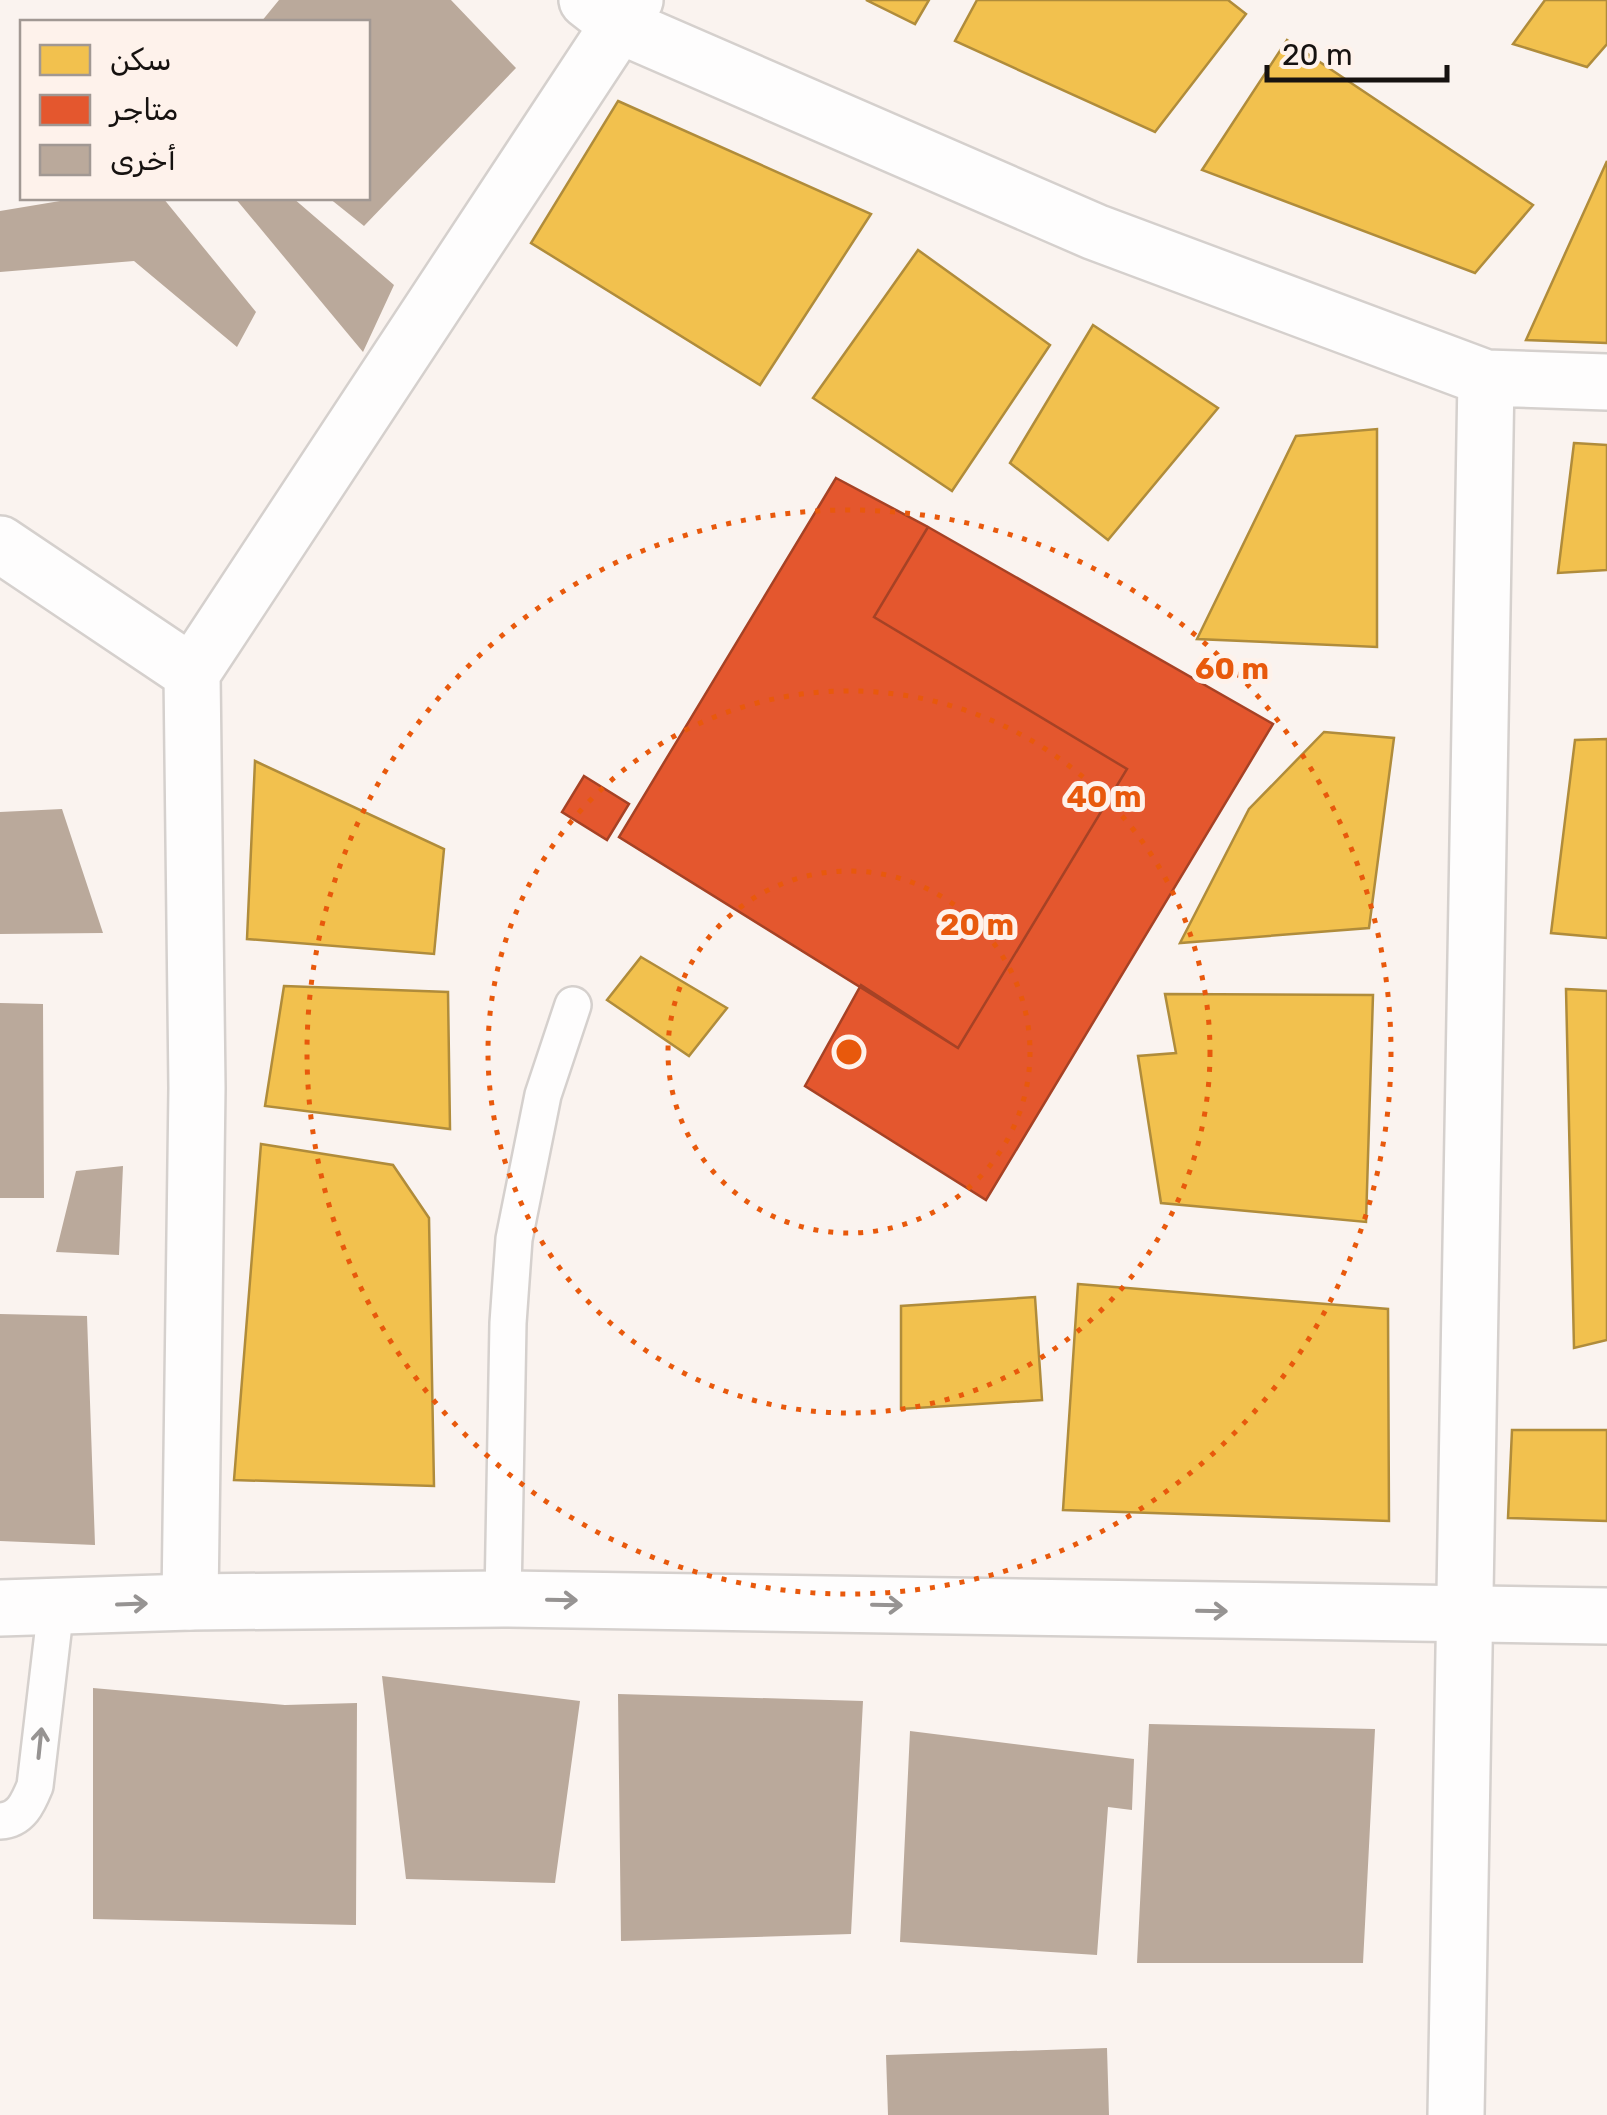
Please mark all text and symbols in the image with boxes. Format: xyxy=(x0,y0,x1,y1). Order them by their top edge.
legend xyxy=(20,20,370,200)
scale bar xyxy=(1267,20,1447,82)
text: 20 m xyxy=(1282,37,1353,73)
text: سكن xyxy=(110,42,172,78)
text: متاجر xyxy=(108,92,178,128)
text: أخرى xyxy=(110,142,176,178)
text: 60 m xyxy=(1195,651,1269,687)
text: 40 m xyxy=(1067,779,1141,815)
text: 20 m xyxy=(940,907,1014,943)
centre of rings xyxy=(831,1034,867,1070)
one-way arrow xyxy=(546,1590,578,1610)
one-way arrow xyxy=(116,1594,148,1613)
one-way arrow xyxy=(871,1596,903,1615)
one-way arrow xyxy=(1196,1601,1228,1620)
one-way arrow xyxy=(31,1727,50,1760)

